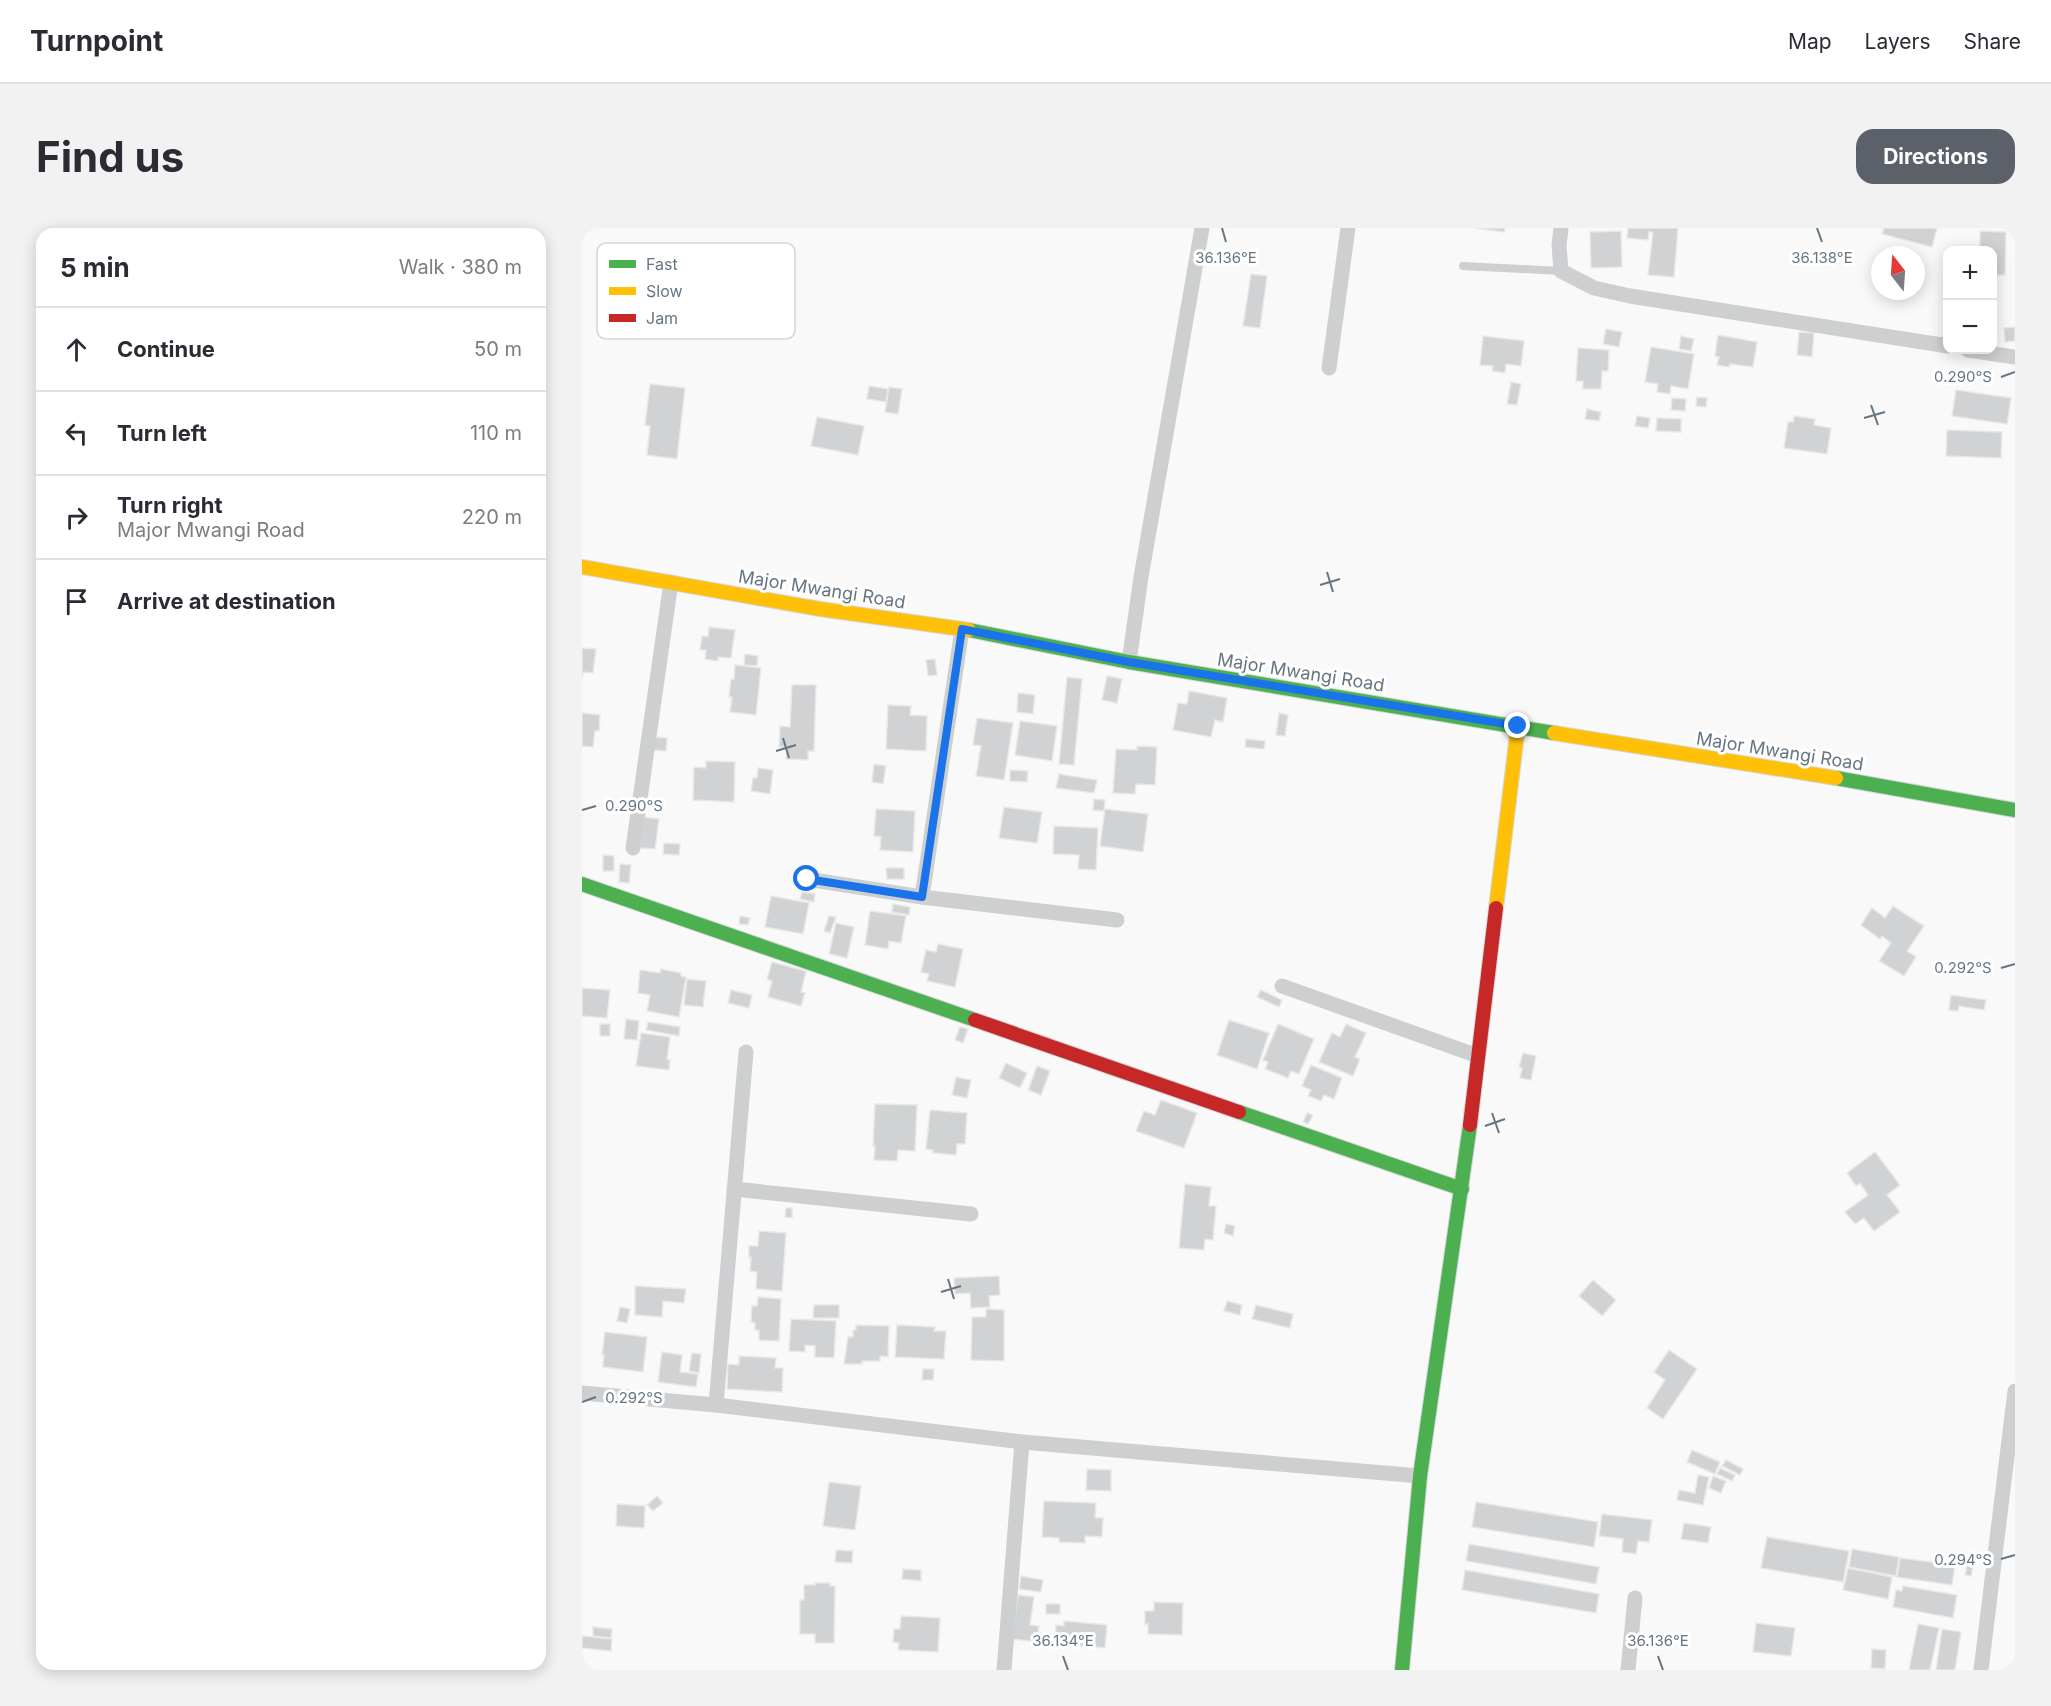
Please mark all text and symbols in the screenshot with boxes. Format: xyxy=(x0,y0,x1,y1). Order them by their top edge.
text: Turnpoint xyxy=(30,24,163,58)
text: Map xyxy=(1788,29,1832,54)
text: Layers xyxy=(1865,29,1931,54)
text: Share xyxy=(1964,29,2021,54)
button: Directions xyxy=(1856,129,2015,184)
text: Find us xyxy=(36,131,184,182)
legend xyxy=(597,243,795,339)
north arrow xyxy=(1871,246,1925,300)
map controls xyxy=(1943,246,1997,354)
button: + xyxy=(1943,246,1997,300)
text: 36.136°E xyxy=(1195,248,1257,267)
text: 36.138°E xyxy=(1791,248,1853,267)
text: 5 min xyxy=(60,252,130,283)
text: Fast xyxy=(646,254,678,274)
text: Walk · 380 m xyxy=(399,255,522,279)
text: Slow xyxy=(646,281,683,301)
button: − xyxy=(1943,300,1997,354)
text: Jam xyxy=(646,308,678,328)
icon: ahead xyxy=(60,333,93,366)
text: Continue xyxy=(117,336,215,362)
text: 50 m xyxy=(474,337,522,361)
text: 0.290°S xyxy=(1934,367,1992,386)
icon: left xyxy=(60,417,93,450)
text: Turn left xyxy=(117,420,207,446)
text: 110 m xyxy=(470,421,522,445)
text: Turn right xyxy=(117,492,223,518)
icon: right xyxy=(60,501,93,534)
text: 220 m xyxy=(462,505,522,529)
text: Major Mwangi Road xyxy=(117,518,305,542)
street label: Major Mwangi Road xyxy=(737,565,907,613)
icon: arrive xyxy=(60,585,93,618)
text: Arrive at destination xyxy=(117,588,336,614)
street label: Major Mwangi Road xyxy=(1216,648,1386,696)
route end xyxy=(1504,712,1530,738)
street label: Major Mwangi Road xyxy=(1695,727,1865,775)
text: 0.290°S xyxy=(605,796,663,815)
route start xyxy=(793,865,819,891)
text: 0.292°S xyxy=(1934,958,1992,977)
text: 0.292°S xyxy=(605,1388,663,1407)
text: 0.294°S xyxy=(1934,1550,1992,1569)
text: 36.134°E xyxy=(1032,1631,1094,1650)
text: 36.136°E xyxy=(1627,1631,1689,1650)

